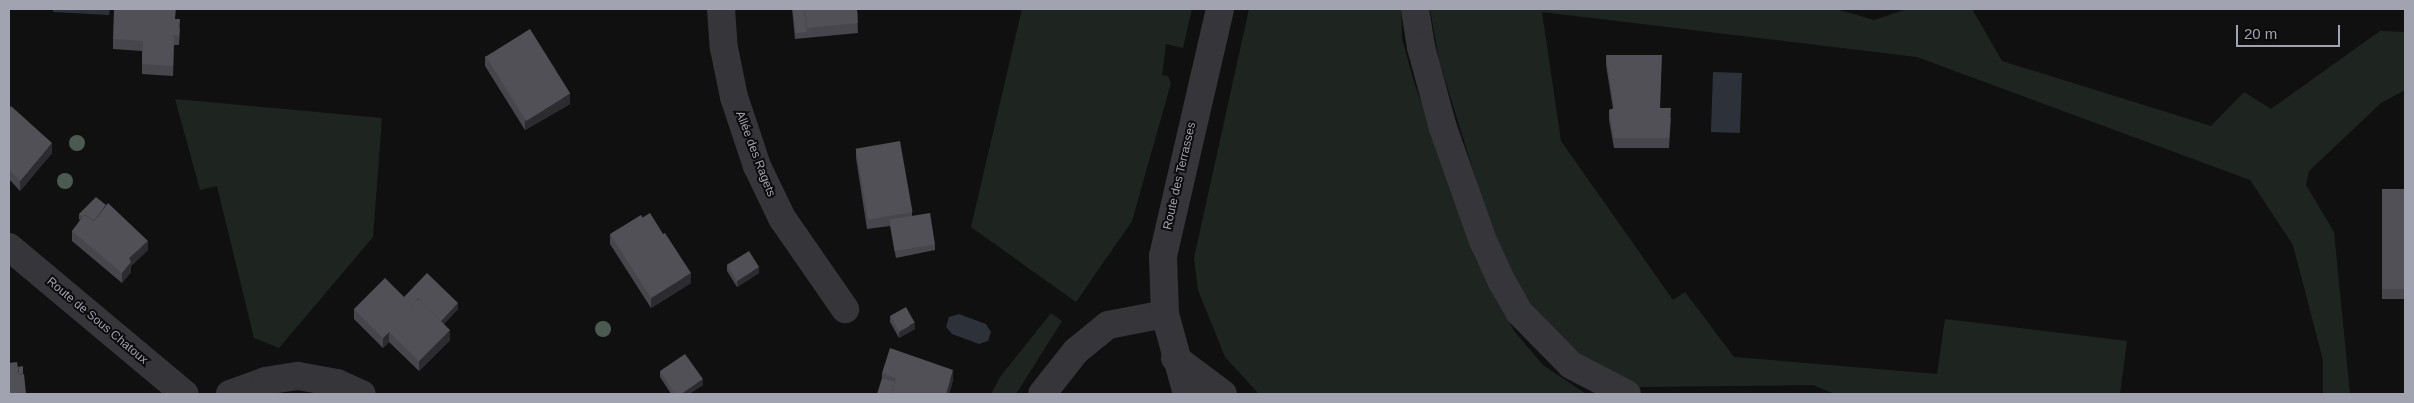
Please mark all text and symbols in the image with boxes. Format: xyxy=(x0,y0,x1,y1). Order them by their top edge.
scale bar xyxy=(2239,15,2343,47)
text: 20 m xyxy=(2244,25,2277,42)
street label: Allée des Ragets xyxy=(732,109,778,199)
street label: Route des Terrasses xyxy=(1161,121,1199,231)
street label: Route de Sous Chatoux xyxy=(44,275,150,367)

